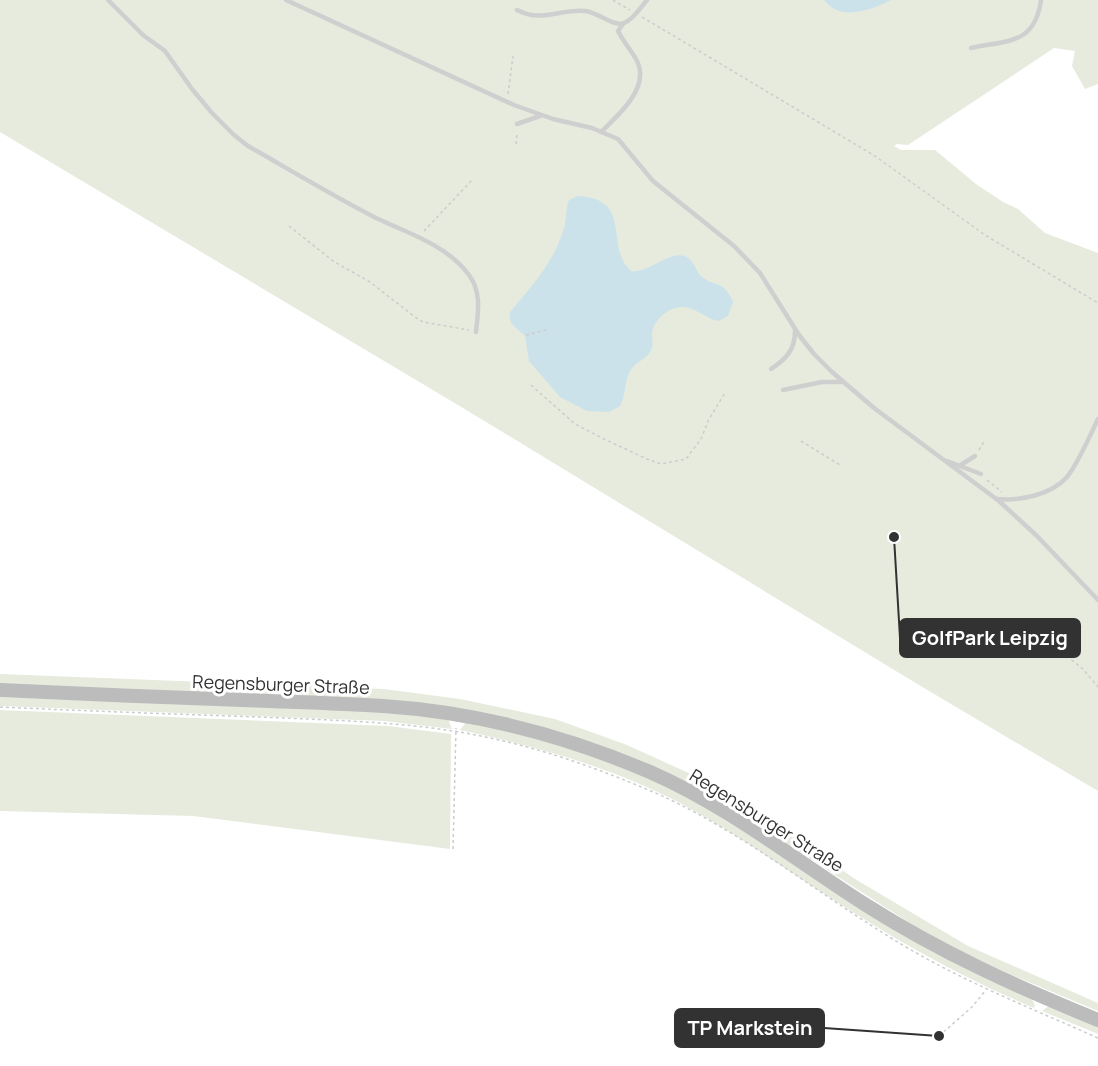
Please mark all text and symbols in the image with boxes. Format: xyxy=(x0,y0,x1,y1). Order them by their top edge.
callout: GolfPark Leipzig xyxy=(900,619,1080,657)
text: GolfPark Leipzig xyxy=(912,624,1068,651)
street label: Regensburger Straße xyxy=(192,669,370,699)
street label: Regensburger Straße xyxy=(685,763,849,877)
callout: TP Markstein xyxy=(675,1009,824,1047)
text: TP Markstein xyxy=(687,1014,813,1041)

